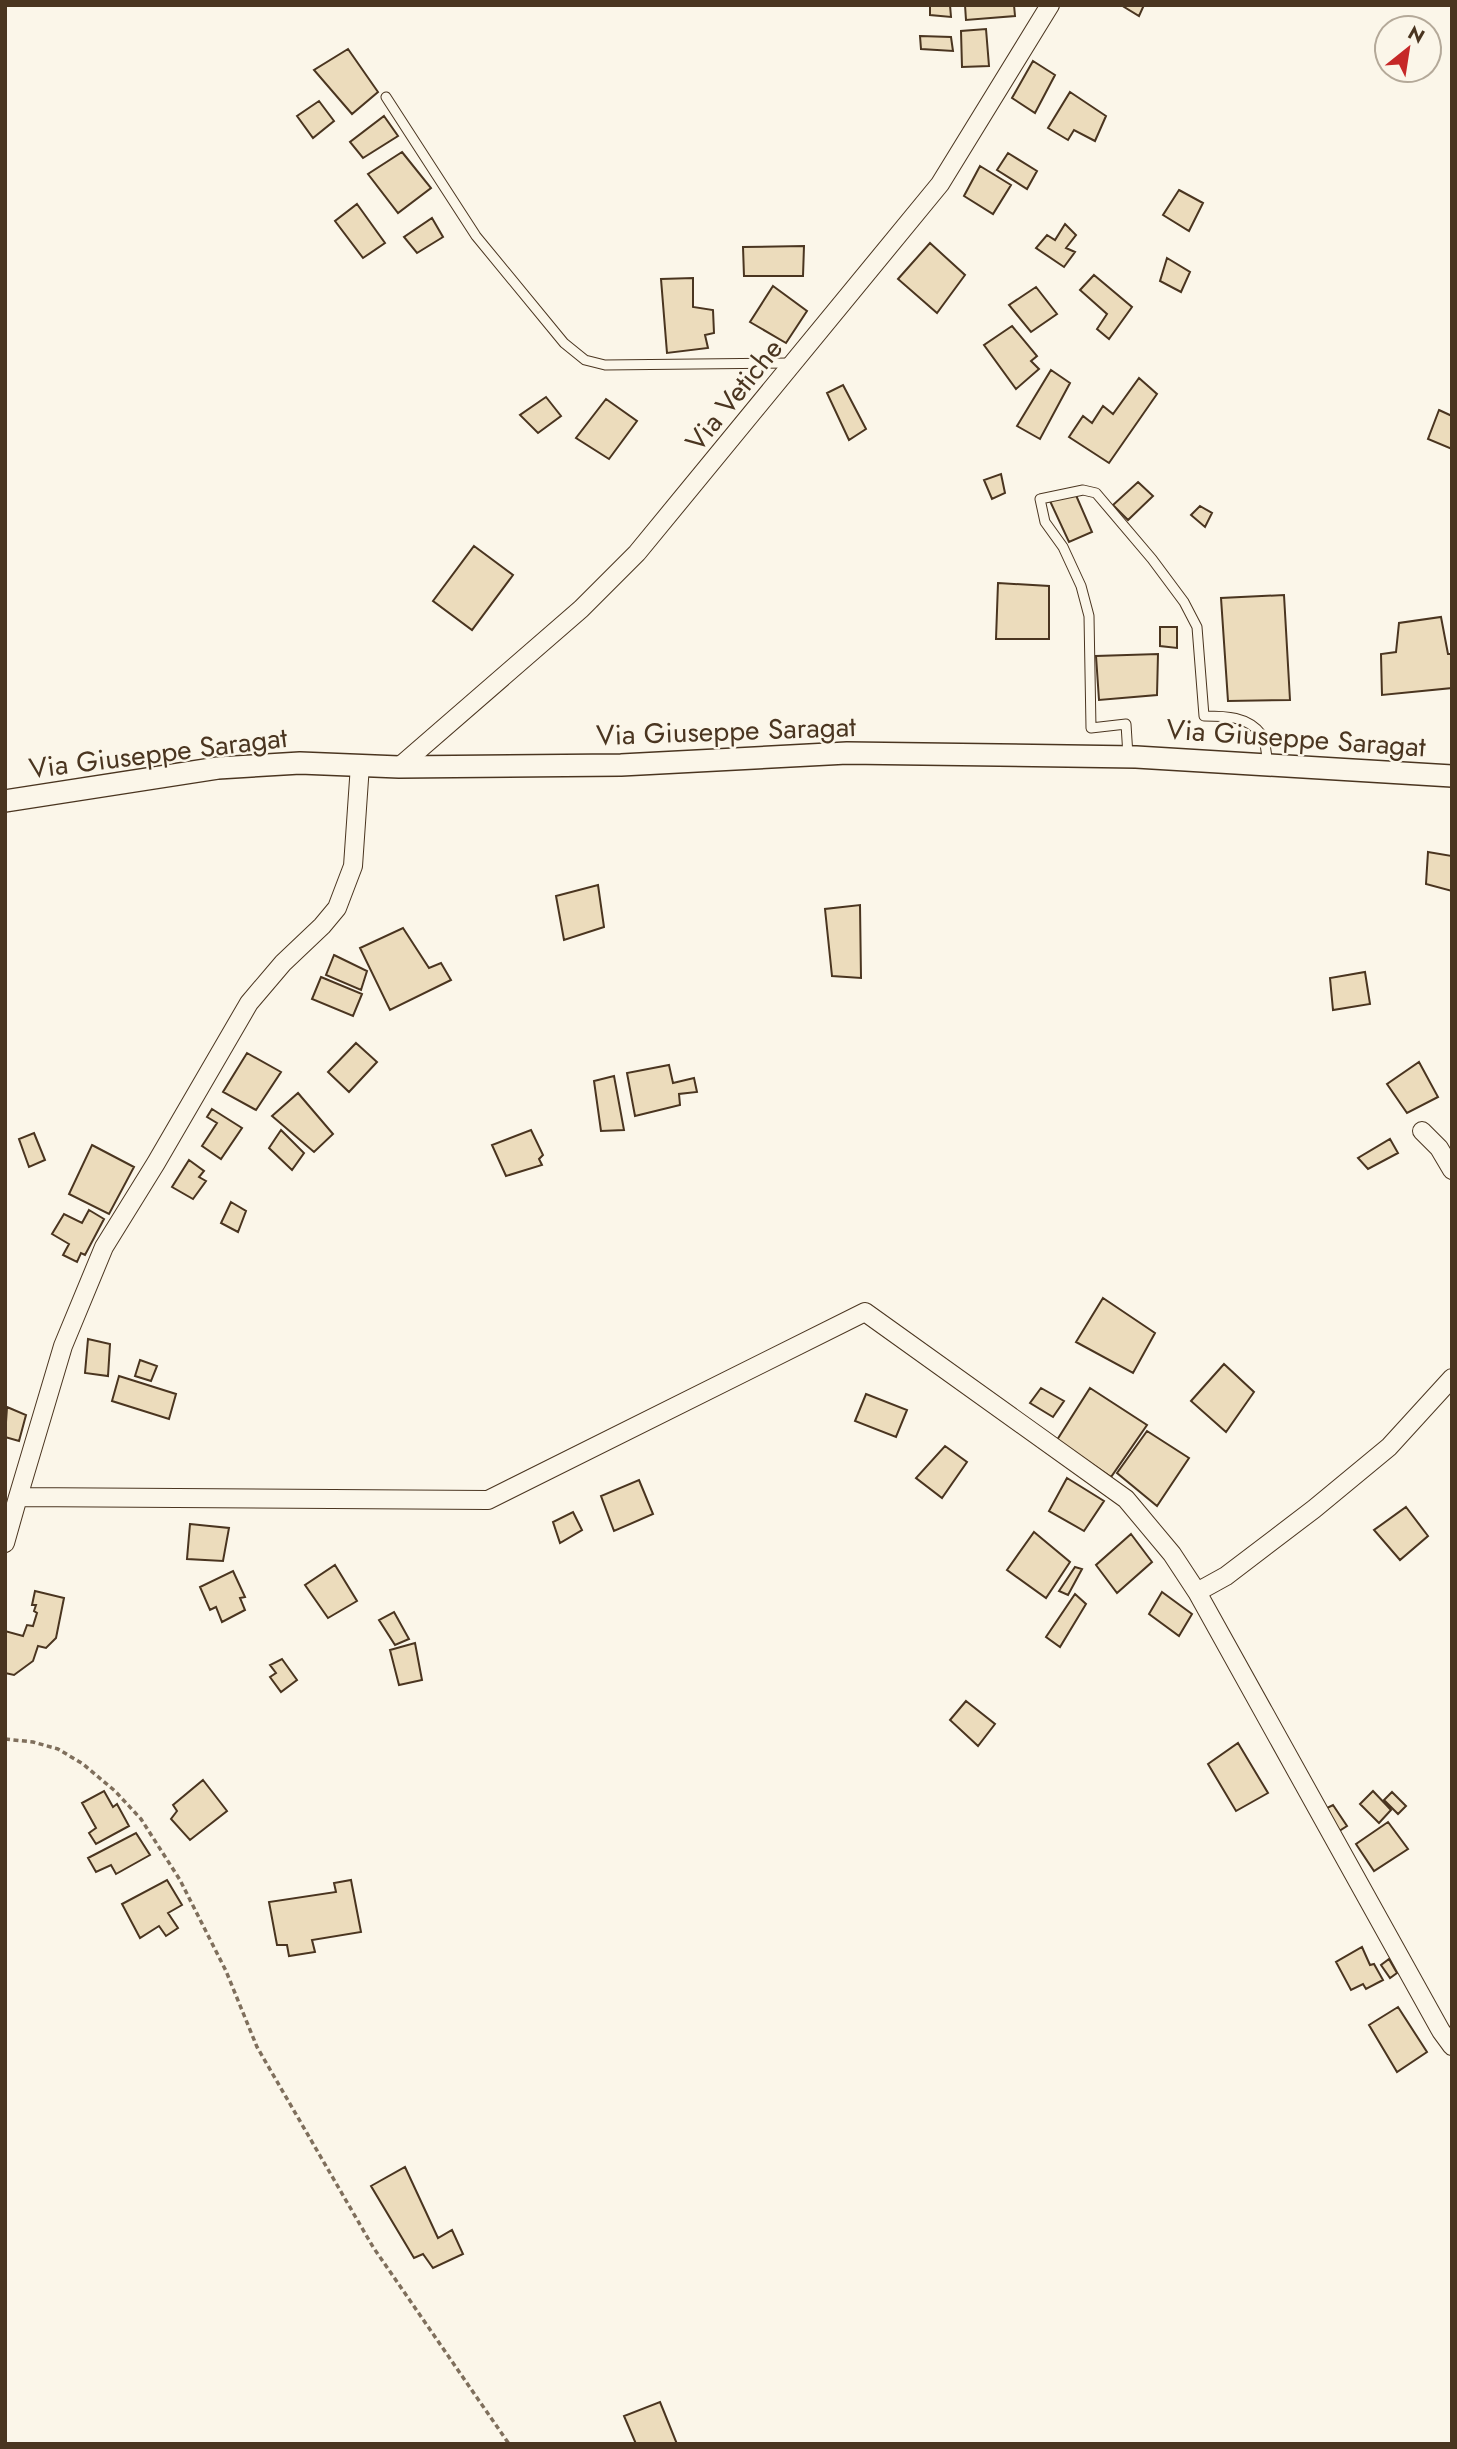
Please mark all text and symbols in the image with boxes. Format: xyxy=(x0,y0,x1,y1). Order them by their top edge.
north arrow xyxy=(1373,14,1443,84)
text: N xyxy=(1403,19,1430,50)
street label: Via Vetiche xyxy=(676,330,792,460)
street label: Via Giuseppe Saragat xyxy=(595,706,857,756)
street label: Via Giuseppe Saragat xyxy=(1165,708,1427,768)
street label: Via Giuseppe Saragat xyxy=(27,717,290,789)

